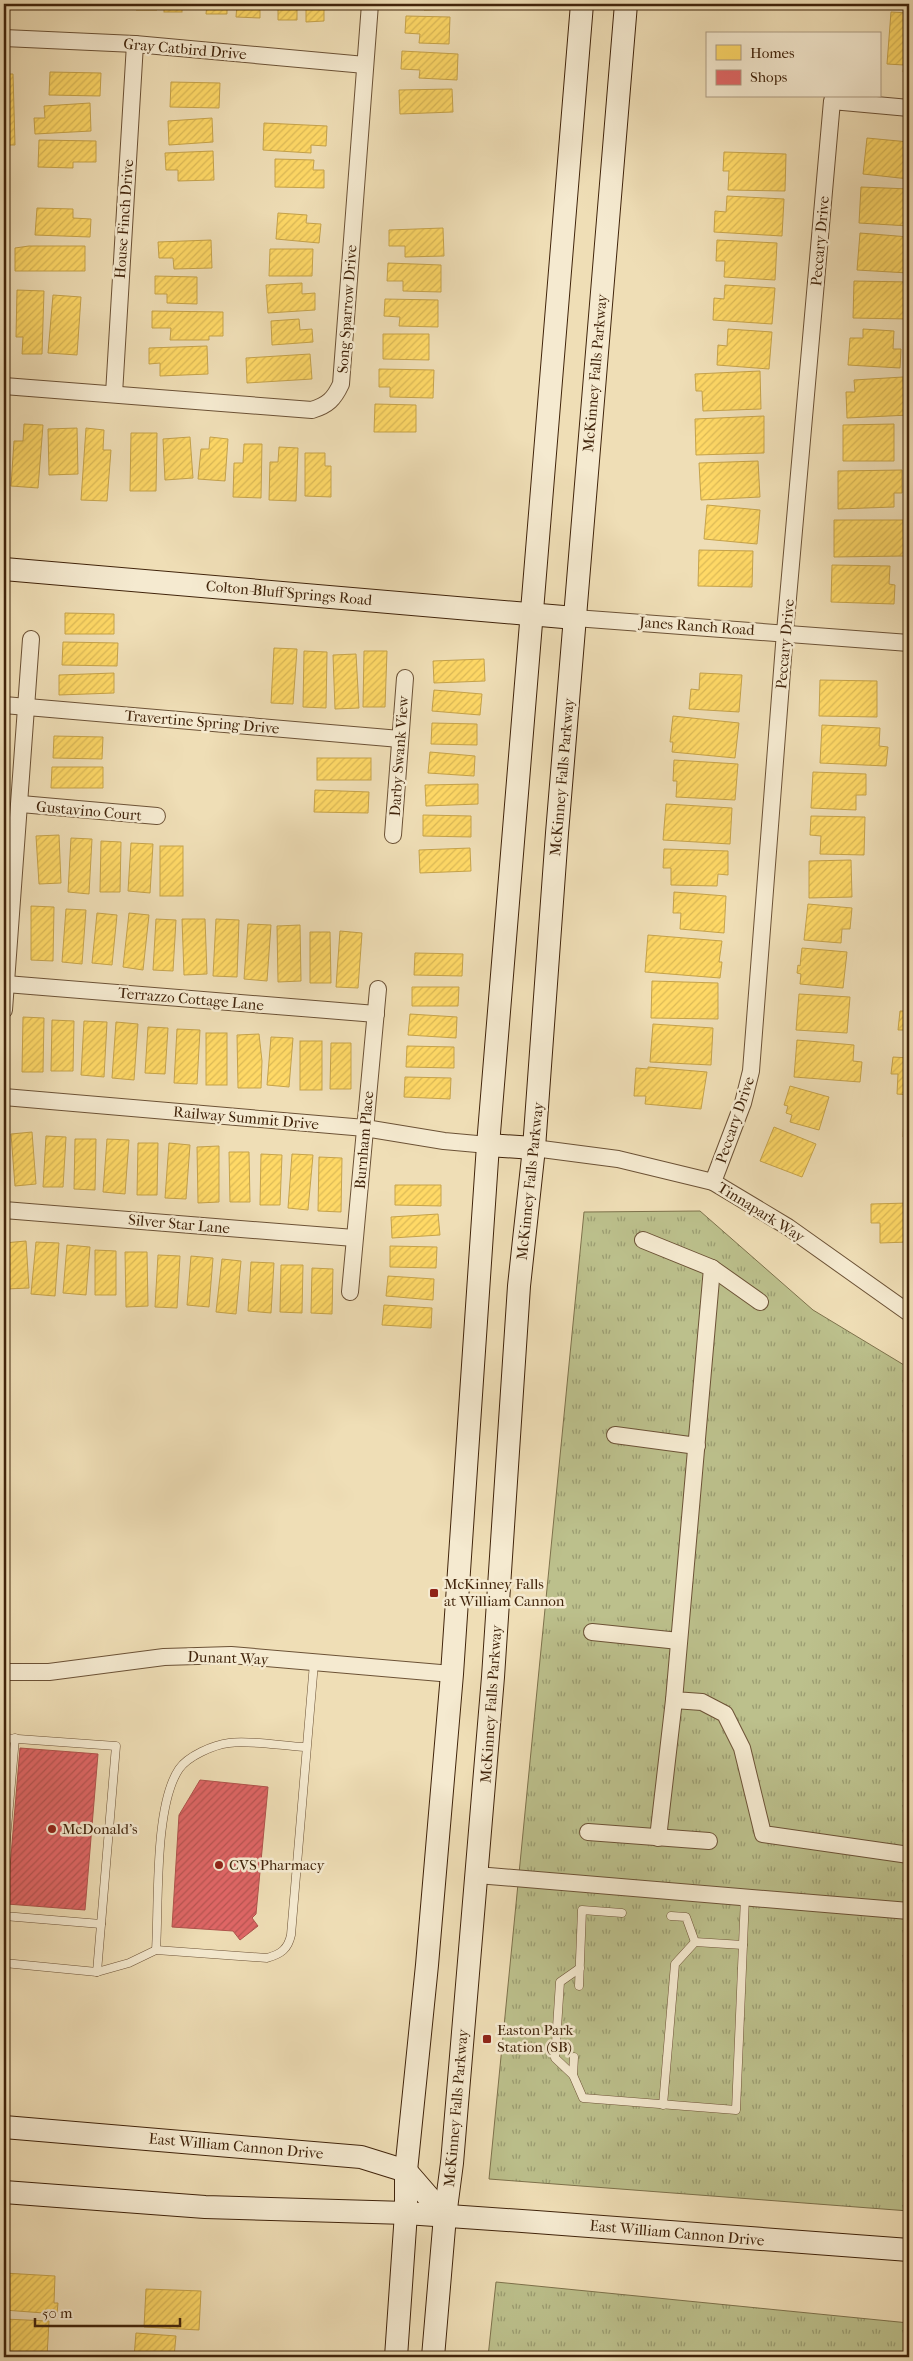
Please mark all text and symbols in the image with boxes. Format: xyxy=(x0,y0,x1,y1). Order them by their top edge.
legend xyxy=(706,32,880,98)
street label: Gray Catbird Drive xyxy=(123,35,248,63)
text: Homes xyxy=(750,44,795,62)
text: Shops xyxy=(750,68,788,86)
street label: House Finch Drive xyxy=(111,158,137,279)
street label: Peccary Drive xyxy=(807,195,833,287)
street label: Song Sparrow Drive xyxy=(334,243,361,374)
street label: McKinney Falls Parkway xyxy=(579,292,611,453)
street label: Colton-Bluff Springs Road xyxy=(205,577,374,609)
street label: Peccary Drive xyxy=(772,598,798,690)
street label: Janes Ranch Road xyxy=(638,613,756,639)
street label: Darby Swank View xyxy=(386,694,412,817)
street label: McKinney Falls Parkway xyxy=(546,696,578,857)
street label: Travertine Spring Drive xyxy=(124,706,281,738)
street label: Gustavino Court xyxy=(35,797,143,825)
street label: Terrazzo Cottage Lane xyxy=(117,984,265,1014)
street label: Peccary Drive xyxy=(712,1074,758,1166)
street label: Burnham Place xyxy=(351,1090,377,1190)
street label: McKinney Falls Parkway xyxy=(513,1100,547,1261)
street label: Railway Summit Drive xyxy=(172,1103,320,1133)
street label: Tinnapark Way xyxy=(714,1178,809,1246)
street label: Silver Star Lane xyxy=(127,1211,231,1237)
place label: McKinney Falls at William Cannon xyxy=(444,1575,565,1610)
marker: McKinney Falls at William Cannon xyxy=(428,1587,440,1599)
street label: McKinney Falls Parkway xyxy=(476,1623,506,1784)
street label: Dunant Way xyxy=(187,1648,270,1668)
place label: McDonald's xyxy=(62,1820,138,1838)
marker: McDonald's xyxy=(46,1823,58,1835)
place label: CVS Pharmacy xyxy=(229,1856,326,1874)
marker: CVS Pharmacy xyxy=(213,1859,225,1871)
place label: Easton Park Station (SB) xyxy=(497,2021,574,2056)
street label: McKinney Falls Parkway xyxy=(440,2027,472,2188)
marker: Easton Park Station (SB) xyxy=(481,2033,493,2045)
street label: East William Cannon Drive xyxy=(148,2129,325,2163)
street label: East William Cannon Drive xyxy=(589,2216,766,2250)
scale bar xyxy=(35,2296,180,2328)
text: 50 m xyxy=(42,2304,73,2322)

